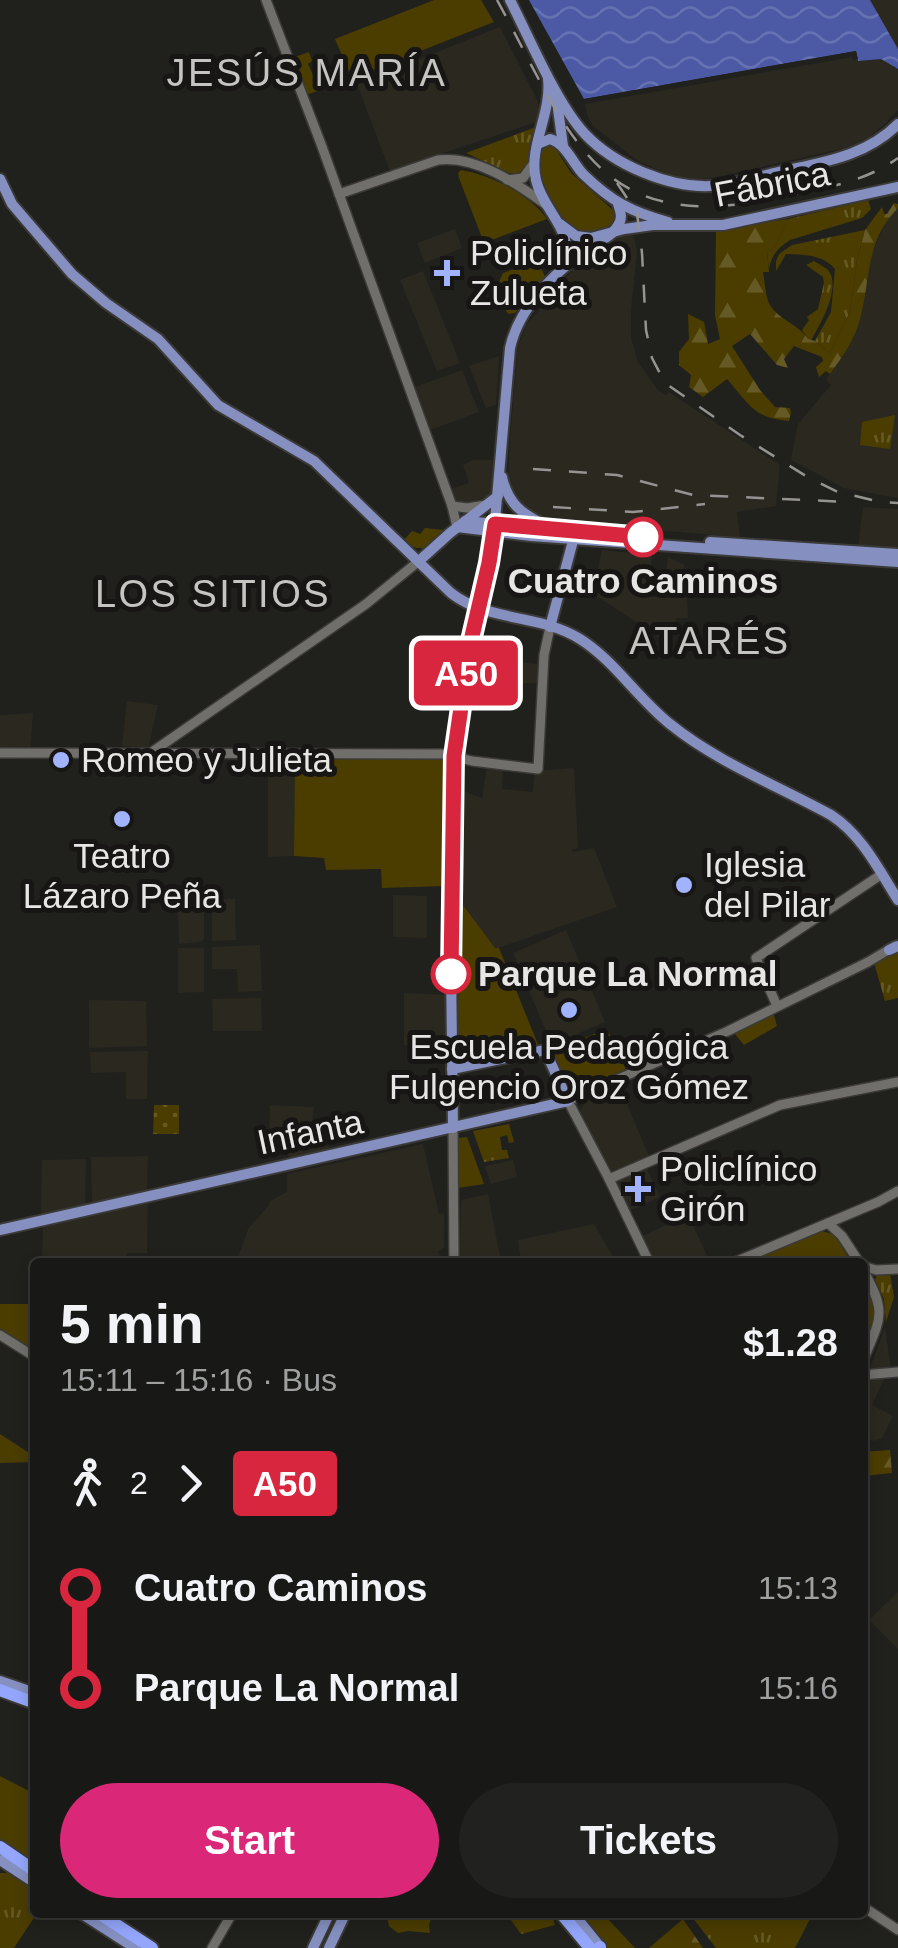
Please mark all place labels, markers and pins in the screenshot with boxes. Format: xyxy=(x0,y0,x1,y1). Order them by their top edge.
place label: Policlínico Zulueta xyxy=(470,233,628,312)
marker: Policlínico Zulueta xyxy=(434,260,460,286)
marker: Cuatro Caminos xyxy=(624,518,662,556)
place label: Cuatro Caminos xyxy=(508,561,778,600)
place label: Romeo y Julieta xyxy=(81,740,332,779)
marker: Romeo y Julieta xyxy=(50,749,72,771)
marker: Teatro Lázaro Peña xyxy=(111,808,133,830)
place label: Teatro Lázaro Peña xyxy=(23,836,222,915)
place label: Iglesia del Pilar xyxy=(704,845,831,924)
marker: Iglesia del Pilar xyxy=(673,874,695,896)
place label: Parque La Normal xyxy=(478,954,778,993)
marker: Parque La Normal xyxy=(432,955,470,993)
marker: Escuela Pedagógica Fulgencio Oroz Gómez xyxy=(558,999,580,1021)
place label: Escuela Pedagógica Fulgencio Oroz Gómez xyxy=(389,1027,749,1106)
place label: Policlínico Girón xyxy=(660,1149,818,1228)
marker: Policlínico Girón xyxy=(625,1176,651,1202)

